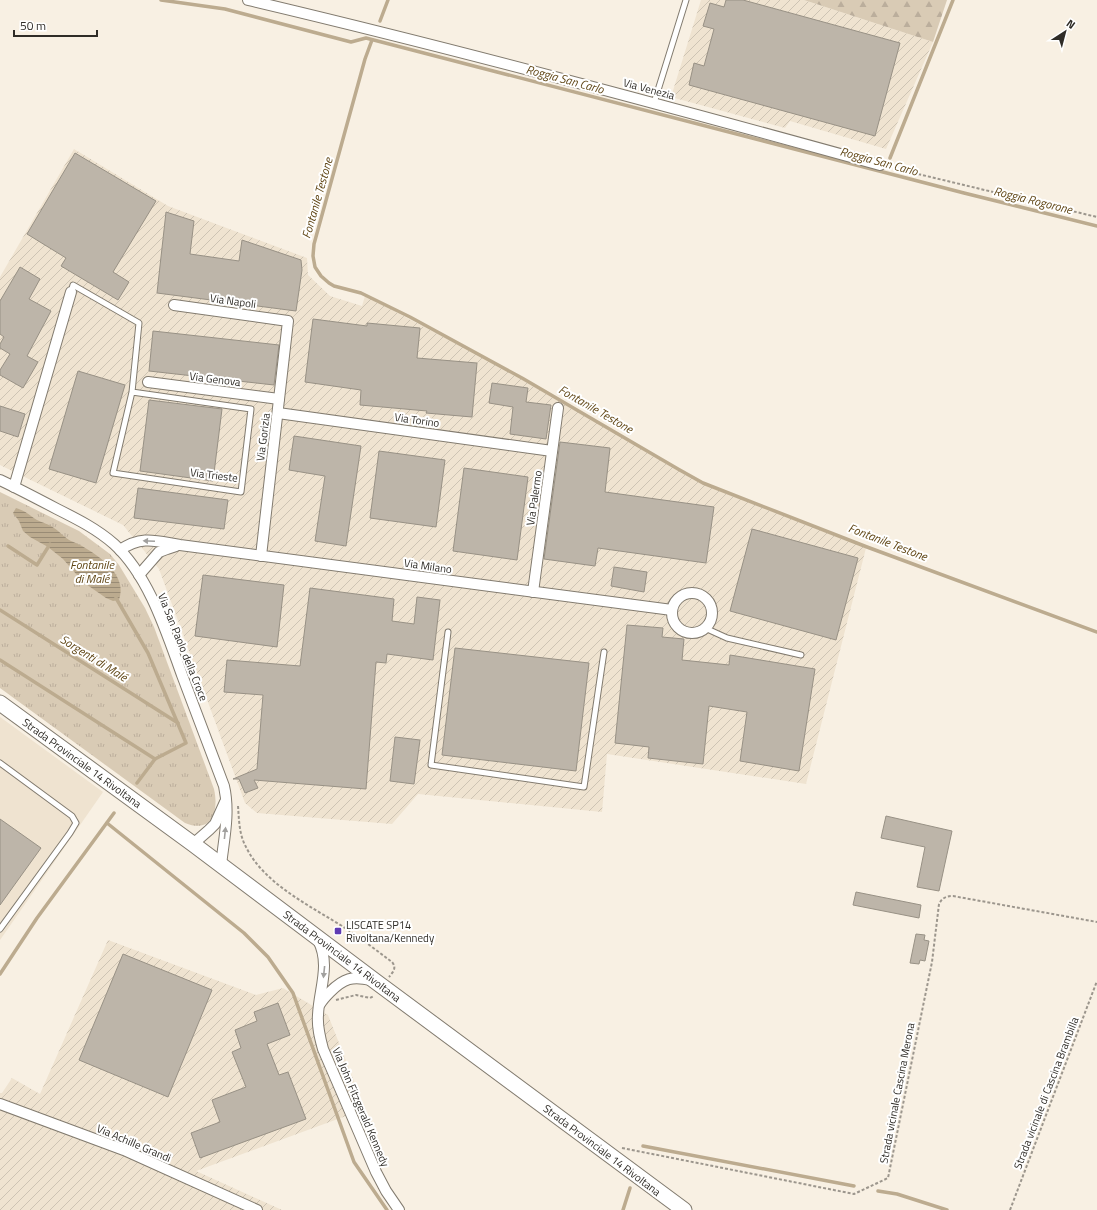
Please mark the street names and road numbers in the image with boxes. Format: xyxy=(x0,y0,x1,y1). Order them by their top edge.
street label: Via Venezia xyxy=(621,74,677,104)
street label: Via Napoli xyxy=(209,290,257,312)
street label: Via Genova xyxy=(189,368,242,390)
street label: Via Torino xyxy=(393,409,441,431)
street label: Via Gorizia xyxy=(252,411,274,462)
street label: Via Trieste xyxy=(189,464,239,486)
street label: Via Palermo xyxy=(522,469,546,527)
street label: Via Milano xyxy=(403,555,453,577)
street label: Via San Paolo della Croce xyxy=(154,591,212,704)
street label: Strada Provinciale 14 Rivoltana xyxy=(19,714,145,812)
street label: Strada Provinciale 14 Rivoltana xyxy=(280,906,405,1006)
street label: Strada vicinale di Cascina Brambilla xyxy=(1010,1014,1083,1171)
street label: Strada vicinale Cascina Merona xyxy=(876,1021,919,1165)
street label: Via John Fitzgerald Kennedy xyxy=(329,1045,394,1170)
street label: Strada Provinciale 14 Rivoltana xyxy=(540,1100,665,1200)
street label: Via Achille Grandi xyxy=(94,1120,174,1166)

